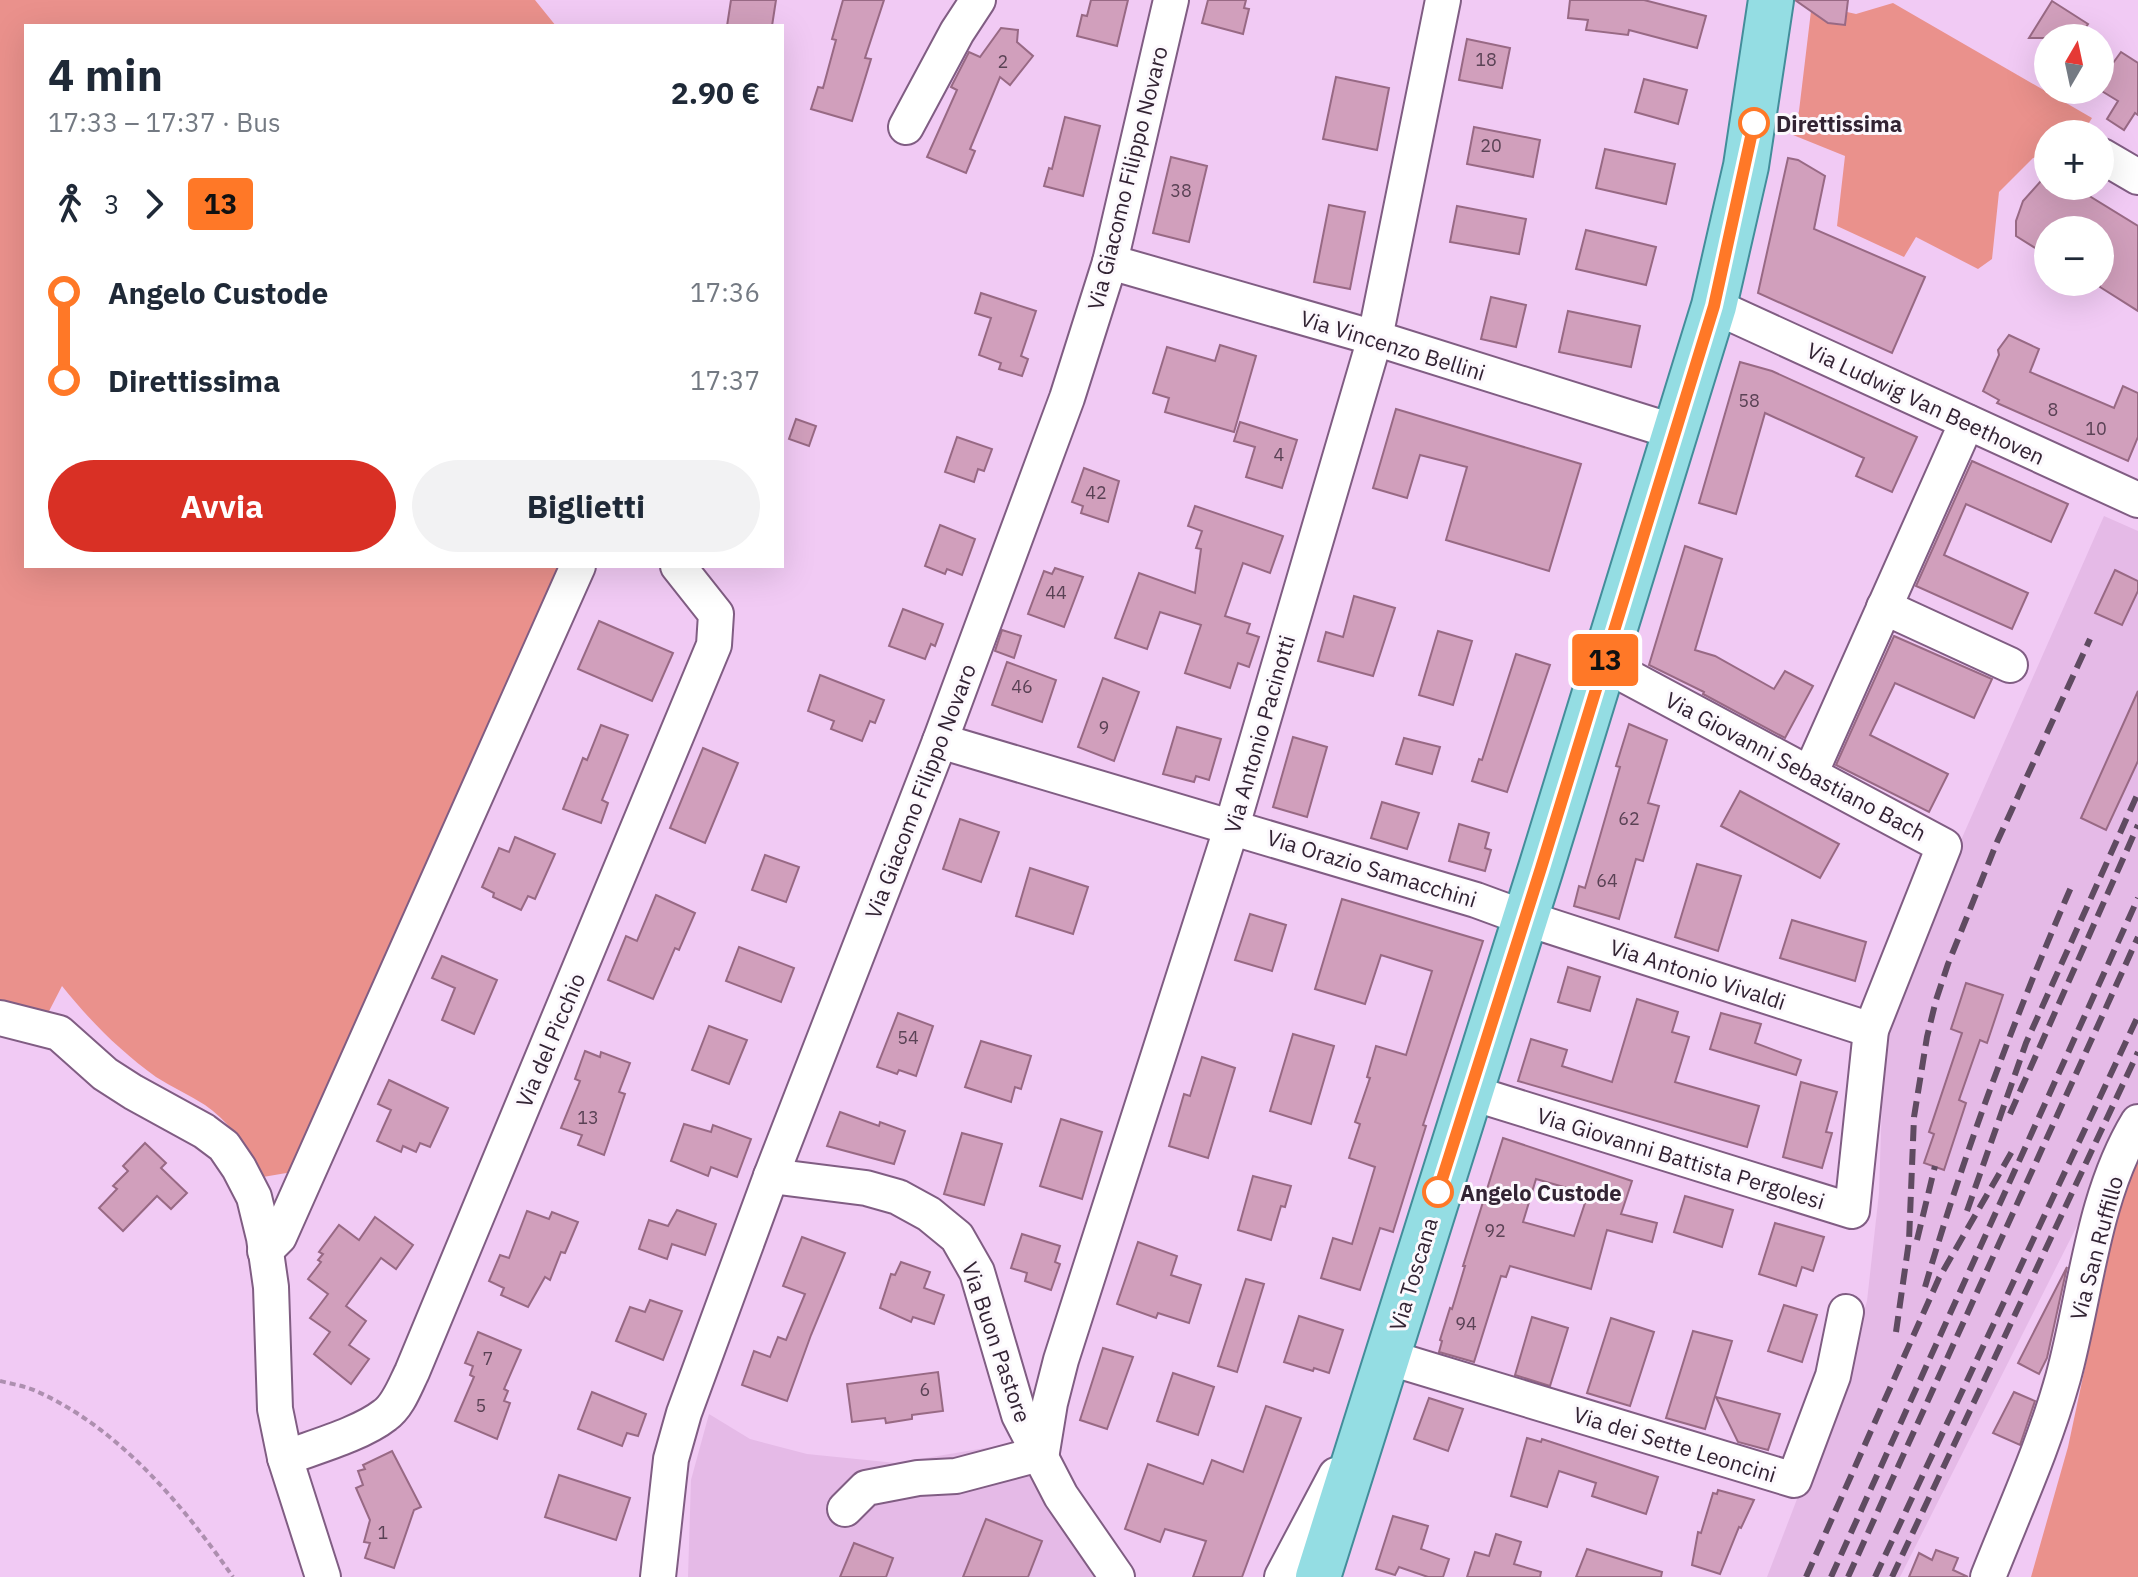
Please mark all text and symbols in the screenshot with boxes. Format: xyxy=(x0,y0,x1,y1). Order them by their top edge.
north arrow xyxy=(2034,24,2114,104)
map controls xyxy=(2034,24,2114,296)
street label: Via Giacomo Filippo Novaro xyxy=(1080,43,1174,313)
text: 4 min xyxy=(48,46,163,103)
house number: 18 xyxy=(1475,48,1497,71)
house number: 2 xyxy=(998,50,1008,73)
text: 2.90 € xyxy=(671,73,760,112)
text: 17:33 – 17:37 · Bus xyxy=(48,105,281,139)
marker: Direttissima xyxy=(1739,108,1769,138)
place label: Direttissima xyxy=(1776,109,1902,138)
button: + xyxy=(2034,120,2114,200)
house number: 20 xyxy=(1480,134,1502,157)
house number: 38 xyxy=(1170,179,1192,202)
icon: walk xyxy=(48,182,92,226)
icon: forward xyxy=(132,182,176,226)
text: 13 xyxy=(204,185,237,222)
text: 3 xyxy=(104,187,120,221)
button: − xyxy=(2034,216,2114,296)
text: Angelo Custode xyxy=(108,273,328,312)
text: 17:36 xyxy=(690,275,760,309)
street label: Via Vincenzo Bellini xyxy=(1297,303,1489,387)
street label: Via Ludwig Van Beethoven xyxy=(1802,335,2050,471)
text: Direttissima xyxy=(108,361,280,400)
text: 17:37 xyxy=(690,363,760,397)
house number: 58 xyxy=(1738,389,1760,412)
house number: 8 xyxy=(2048,398,2058,421)
house number: 10 xyxy=(2085,417,2107,440)
house number: 4 xyxy=(1274,443,1285,466)
button: Avvia xyxy=(48,460,396,552)
button: Biglietti xyxy=(412,460,760,552)
house number: 42 xyxy=(1085,481,1107,504)
house number: 44 xyxy=(1045,581,1067,604)
street label: Via Antonio Pacinotti xyxy=(1217,632,1301,836)
line badge: 13 xyxy=(1569,634,1641,686)
text: 13 xyxy=(1588,641,1622,678)
street label: Via Giacomo Filippo Novaro xyxy=(858,659,982,923)
house number: 46 xyxy=(1011,675,1033,698)
street label: Via Giovanni Sebastiano Bach xyxy=(1661,685,1931,847)
house number: 9 xyxy=(1099,716,1109,739)
house number: 62 xyxy=(1618,807,1640,830)
street label: Via Orazio Samacchini xyxy=(1264,822,1480,914)
house number: 64 xyxy=(1596,869,1618,892)
street label: Via Antonio Vivaldi xyxy=(1606,932,1790,1016)
street label: Via del Picchio xyxy=(509,969,591,1111)
house number: 54 xyxy=(897,1026,919,1049)
street label: Via Giovanni Battista Pergolesi xyxy=(1534,1100,1828,1216)
house number: 13 xyxy=(577,1106,599,1129)
street label: Via San Ruffillo xyxy=(2063,1173,2129,1323)
marker: Angelo Custode xyxy=(1423,1177,1453,1207)
place label: Angelo Custode xyxy=(1460,1178,1622,1207)
street label: Via Toscana xyxy=(1382,1214,1444,1334)
house number: 92 xyxy=(1484,1219,1506,1242)
street label: Via Buon Pastore xyxy=(956,1258,1038,1426)
house number: 94 xyxy=(1455,1312,1477,1335)
house number: 7 xyxy=(483,1347,493,1370)
house number: 6 xyxy=(920,1378,930,1401)
house number: 5 xyxy=(476,1394,486,1417)
street label: Via dei Sette Leoncini xyxy=(1570,1399,1780,1489)
house number: 1 xyxy=(378,1521,388,1544)

